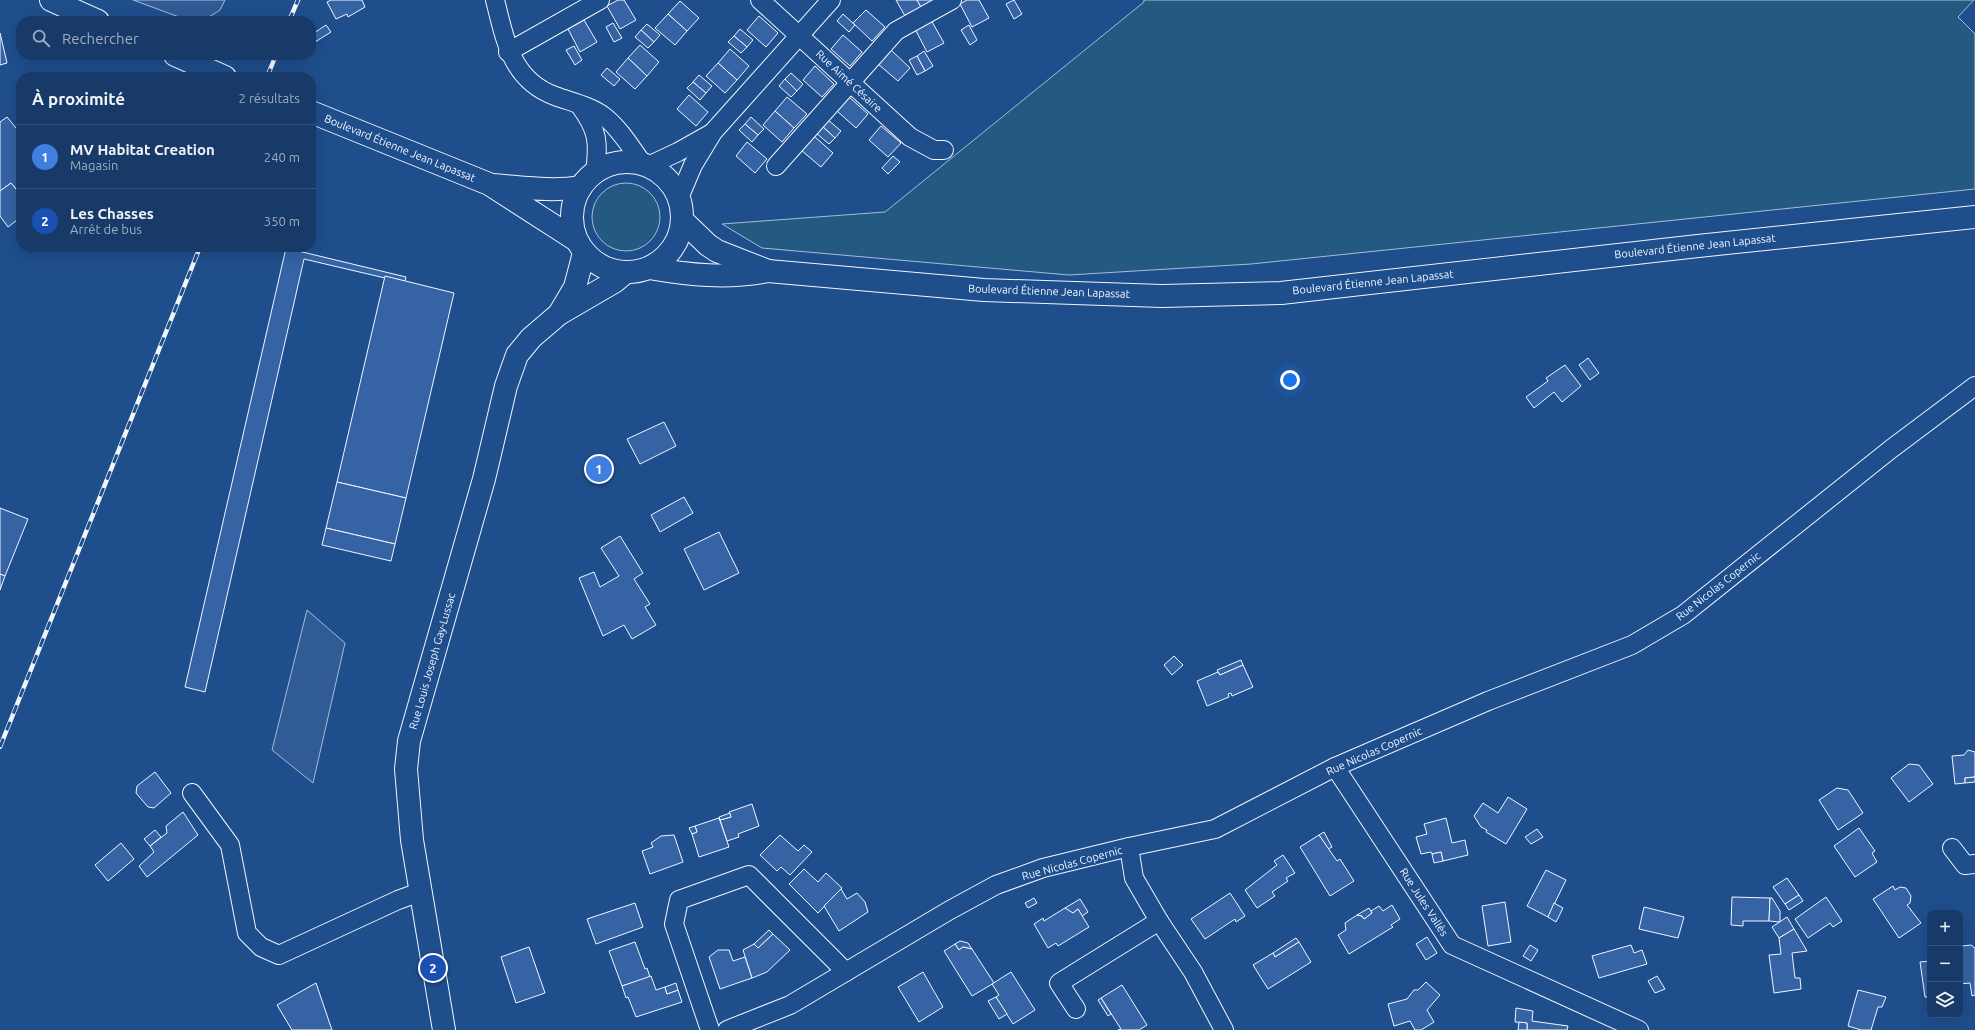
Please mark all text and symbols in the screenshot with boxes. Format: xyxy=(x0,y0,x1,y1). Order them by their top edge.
search box xyxy=(16,16,316,60)
icon: search xyxy=(30,27,52,49)
text: Rechercher xyxy=(62,30,139,47)
street label: Rue Aimé Césaire xyxy=(814,47,884,115)
text: À proximité xyxy=(32,89,125,108)
text: 2 résultats xyxy=(239,91,300,105)
street label: Boulevard Étienne Jean Lapassat xyxy=(323,111,478,184)
text: MV Habitat Creation xyxy=(70,141,215,158)
text: 1 xyxy=(41,150,49,164)
text: 240 m xyxy=(264,150,300,164)
text: Magasin xyxy=(70,158,118,172)
text: Les Chasses xyxy=(70,205,154,222)
text: 2 xyxy=(41,214,49,228)
text: 350 m xyxy=(264,214,300,228)
text: Arrêt de bus xyxy=(70,222,142,236)
street label: Boulevard Étienne Jean Lapassat xyxy=(1614,231,1777,260)
street label: Boulevard Étienne Jean Lapassat xyxy=(1292,267,1455,296)
street label: Boulevard Étienne Jean Lapassat xyxy=(968,281,1131,300)
your location xyxy=(1280,370,1300,390)
pin: 1 xyxy=(586,454,612,484)
street label: Rue Nicolas Copernic xyxy=(1674,549,1762,623)
street label: Rue Louis Joseph Gay-Lussac xyxy=(407,591,457,731)
street label: Rue Nicolas Copernic xyxy=(1324,724,1424,778)
street label: Rue Nicolas Copernic xyxy=(1020,844,1124,882)
street label: Rue Jules Vallès xyxy=(1398,866,1451,938)
map controls xyxy=(1927,910,1963,1018)
button: + xyxy=(1927,910,1963,946)
button: − xyxy=(1927,946,1963,982)
pin: 2 xyxy=(420,953,446,983)
button: layers xyxy=(1927,982,1963,1018)

